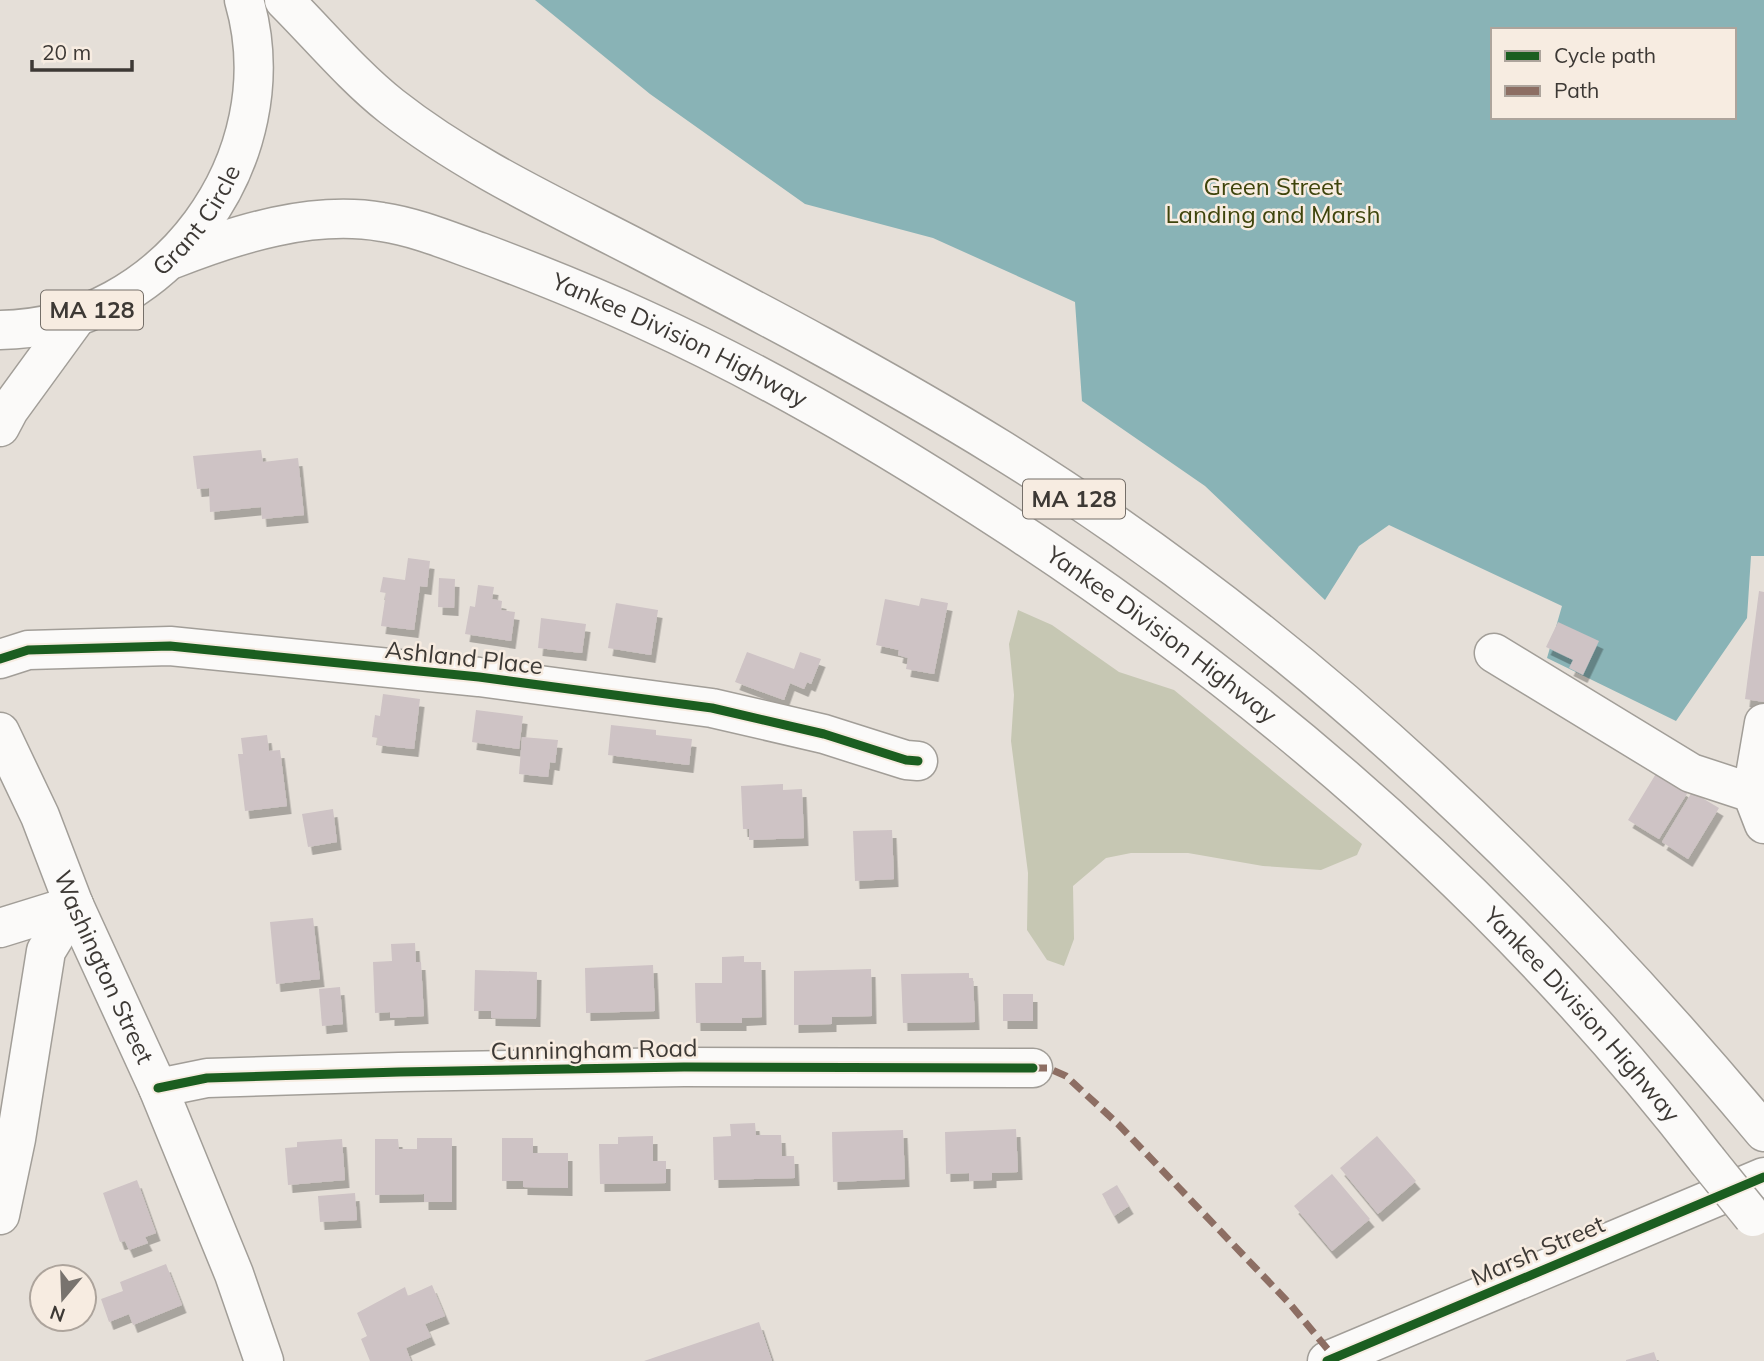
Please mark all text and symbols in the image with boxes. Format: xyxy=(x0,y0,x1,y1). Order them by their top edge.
scale bar xyxy=(32,28,131,72)
legend xyxy=(1491,28,1736,119)
text: 20 m xyxy=(42,39,91,65)
text: Cycle path xyxy=(1554,42,1656,68)
text: Path xyxy=(1554,77,1599,103)
street label: Grant Circle xyxy=(146,160,246,281)
park label: Green Street Landing and Marsh xyxy=(1165,171,1381,229)
street label: Yankee Division Highway xyxy=(547,265,813,414)
road number: MA 128 xyxy=(41,290,143,330)
road number: MA 128 xyxy=(1023,480,1125,519)
street label: Yankee Division Highway xyxy=(1040,538,1284,730)
street label: Ashland Place xyxy=(384,634,545,680)
street label: Washington Street xyxy=(48,866,161,1068)
street label: Yankee Division Highway xyxy=(1477,899,1687,1128)
street label: Cunningham Road xyxy=(490,1032,698,1066)
street label: Marsh Street xyxy=(1466,1208,1609,1292)
north arrow xyxy=(28,1263,98,1333)
text: N xyxy=(47,1300,68,1328)

